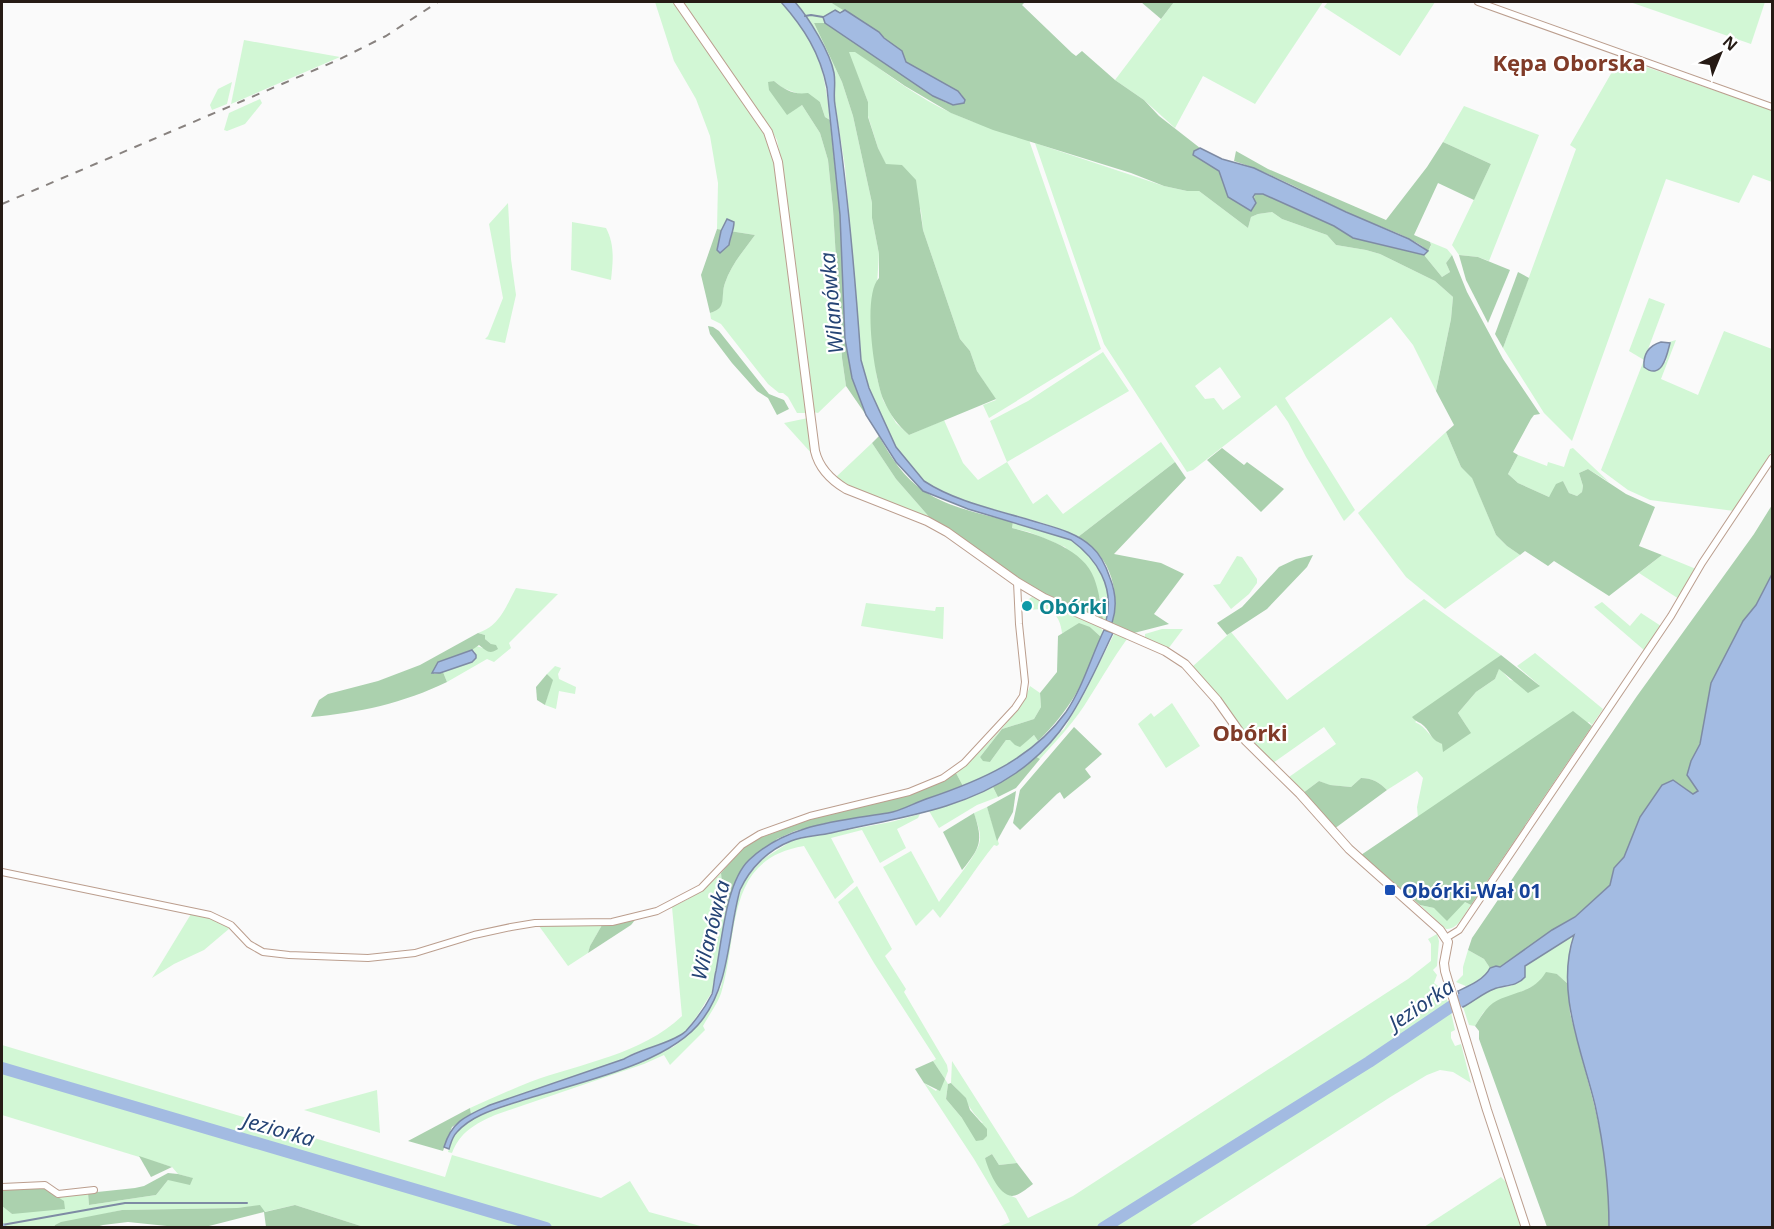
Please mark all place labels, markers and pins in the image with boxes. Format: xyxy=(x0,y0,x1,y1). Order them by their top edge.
place label: Obórki xyxy=(1039,593,1107,620)
marker: Obórki xyxy=(1020,599,1034,613)
place label: Obórki-Wał 01 xyxy=(1402,877,1542,904)
marker: Obórki-Wał 01 xyxy=(1383,883,1397,897)

